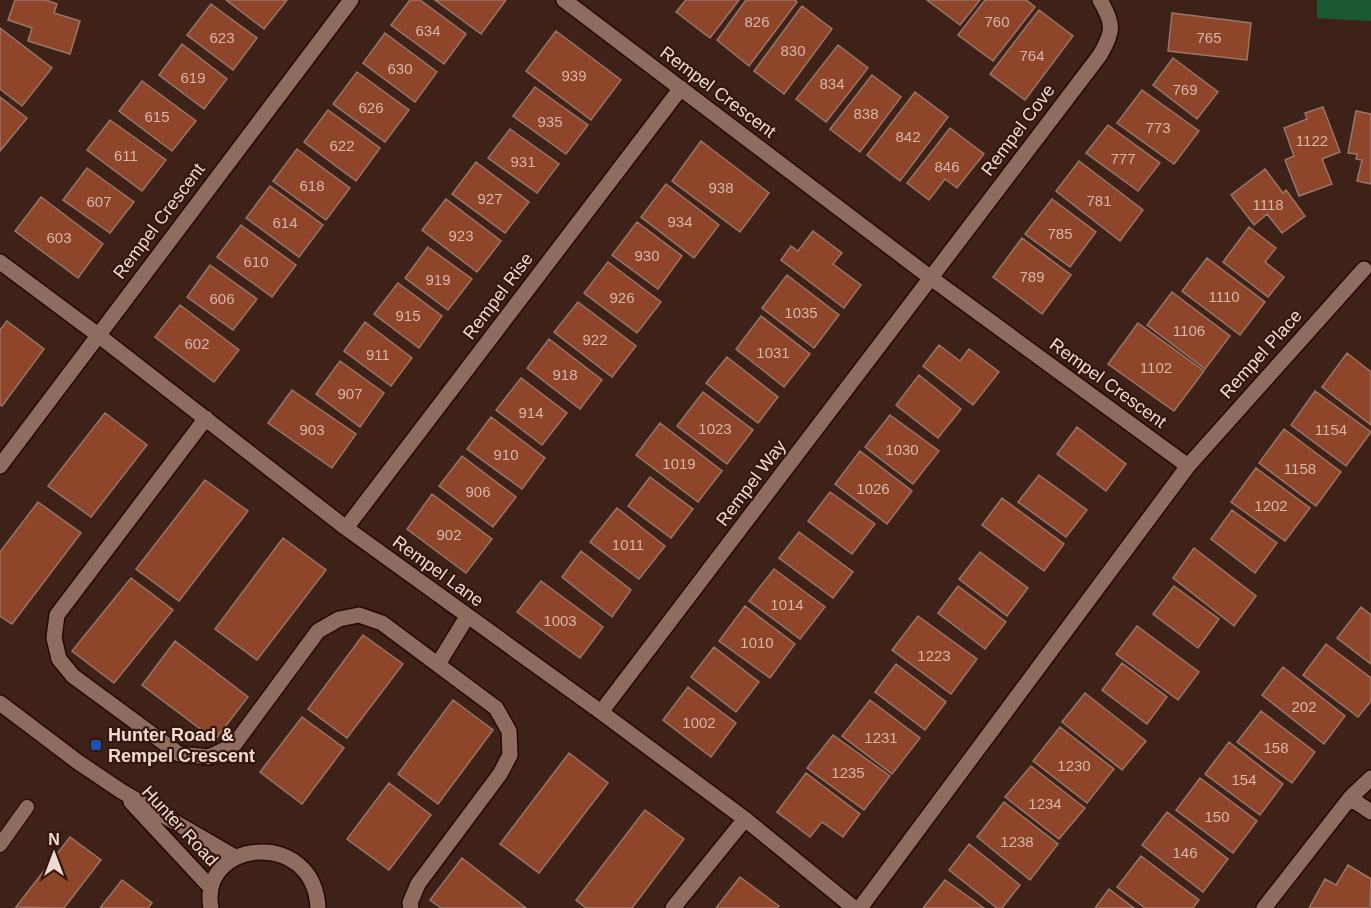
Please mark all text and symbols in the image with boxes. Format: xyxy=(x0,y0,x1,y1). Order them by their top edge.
house number: 826 xyxy=(744,13,770,30)
house number: 760 xyxy=(984,13,1010,30)
house number: 634 xyxy=(415,22,441,39)
house number: 623 xyxy=(209,29,235,46)
house number: 765 xyxy=(1196,29,1222,46)
street label: Rempel Crescent xyxy=(656,42,780,142)
house number: 830 xyxy=(780,42,806,59)
house number: 764 xyxy=(1019,47,1045,64)
house number: 630 xyxy=(387,60,413,77)
house number: 939 xyxy=(561,67,587,84)
house number: 619 xyxy=(180,69,206,86)
house number: 834 xyxy=(819,75,845,92)
street label: Rempel Cove xyxy=(977,80,1059,180)
house number: 769 xyxy=(1172,81,1198,98)
house number: 626 xyxy=(358,99,384,116)
house number: 838 xyxy=(853,105,879,122)
house number: 615 xyxy=(144,108,170,125)
house number: 935 xyxy=(537,113,563,130)
house number: 773 xyxy=(1145,119,1171,136)
house number: 842 xyxy=(895,128,921,145)
house number: 1122 xyxy=(1296,132,1328,149)
house number: 622 xyxy=(329,137,355,154)
house number: 611 xyxy=(114,147,138,164)
house number: 777 xyxy=(1110,150,1136,167)
house number: 931 xyxy=(510,153,536,170)
house number: 846 xyxy=(934,158,960,175)
street label: Rempel Crescent xyxy=(109,159,209,283)
house number: 618 xyxy=(299,177,325,194)
house number: 938 xyxy=(708,179,734,196)
house number: 927 xyxy=(477,190,503,207)
house number: 781 xyxy=(1086,192,1112,209)
house number: 607 xyxy=(86,193,112,210)
house number: 1118 xyxy=(1252,196,1284,213)
house number: 934 xyxy=(667,213,693,230)
house number: 614 xyxy=(272,214,298,231)
house number: 785 xyxy=(1047,225,1073,242)
house number: 923 xyxy=(448,227,474,244)
house number: 603 xyxy=(46,229,72,246)
house number: 930 xyxy=(634,247,660,264)
street label: Rempel Rise xyxy=(459,249,537,343)
house number: 610 xyxy=(243,253,269,270)
house number: 789 xyxy=(1019,268,1045,285)
house number: 919 xyxy=(425,271,451,288)
house number: 1110 xyxy=(1208,288,1240,305)
house number: 926 xyxy=(609,289,635,306)
house number: 606 xyxy=(209,290,235,307)
house number: 1035 xyxy=(784,304,818,321)
street label: Rempel Place xyxy=(1216,306,1306,402)
house number: 915 xyxy=(395,307,421,324)
house number: 1106 xyxy=(1173,322,1205,339)
house number: 922 xyxy=(582,331,608,348)
street label: Rempel Crescent xyxy=(1046,334,1170,432)
house number: 602 xyxy=(184,335,210,352)
house number: 1031 xyxy=(756,344,790,361)
house number: 911 xyxy=(366,346,390,363)
house number: 1102 xyxy=(1140,359,1172,376)
house number: 918 xyxy=(552,366,578,383)
house number: 907 xyxy=(337,385,363,402)
house number: 914 xyxy=(518,404,544,421)
house number: 1023 xyxy=(698,420,732,437)
house number: 903 xyxy=(299,421,325,438)
house number: 1154 xyxy=(1315,421,1347,438)
street label: Rempel Way xyxy=(712,436,790,530)
house number: 1030 xyxy=(885,441,919,458)
house number: 910 xyxy=(493,446,519,463)
house number: 1019 xyxy=(662,455,696,472)
house number: 1158 xyxy=(1284,460,1316,477)
house number: 1026 xyxy=(856,480,890,497)
house number: 906 xyxy=(465,483,491,500)
house number: 1202 xyxy=(1254,497,1288,514)
house number: 902 xyxy=(436,526,462,543)
street label: Rempel Lane xyxy=(389,531,487,611)
house number: 1011 xyxy=(612,536,644,553)
house number: 1014 xyxy=(770,596,804,613)
house number: 1003 xyxy=(543,612,577,629)
house number: 1010 xyxy=(740,634,774,651)
house number: 1223 xyxy=(917,647,951,664)
house number: 202 xyxy=(1291,698,1317,715)
house number: 1002 xyxy=(682,714,716,731)
place label: Hunter Road & Rempel Crescent xyxy=(108,725,255,766)
house number: 1231 xyxy=(864,729,898,746)
marker: Hunter Road & Rempel Crescent xyxy=(89,738,103,752)
house number: 158 xyxy=(1263,739,1289,756)
house number: 1230 xyxy=(1057,757,1091,774)
house number: 1235 xyxy=(831,764,865,781)
house number: 154 xyxy=(1231,771,1257,788)
street label: Hunter Road xyxy=(138,782,222,870)
house number: 1234 xyxy=(1028,795,1062,812)
house number: 150 xyxy=(1204,808,1230,825)
north arrow xyxy=(24,824,84,884)
text: N xyxy=(48,831,60,848)
house number: 1238 xyxy=(1000,833,1034,850)
house number: 146 xyxy=(1172,844,1198,861)

